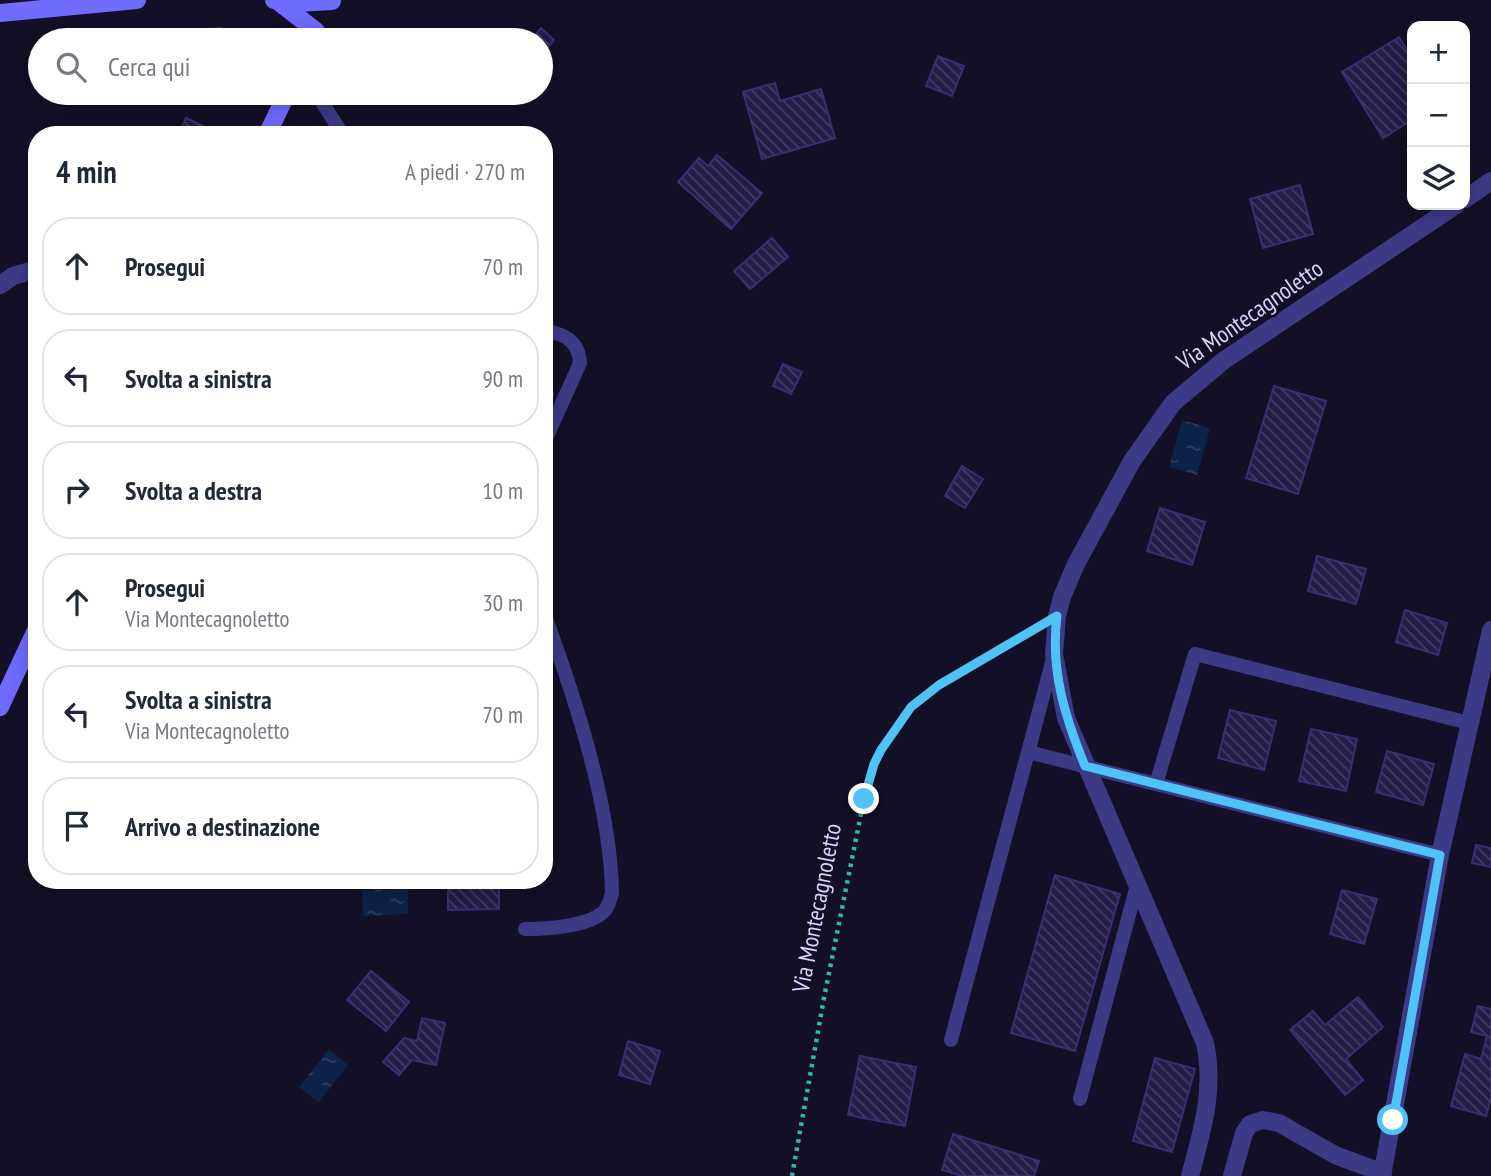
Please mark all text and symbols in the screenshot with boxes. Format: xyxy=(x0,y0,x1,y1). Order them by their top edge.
map controls xyxy=(1407,21,1470,210)
button: + xyxy=(1407,21,1470,84)
search box xyxy=(28,28,553,105)
icon: search xyxy=(52,48,90,86)
text: Cerca qui xyxy=(108,50,190,83)
button: − xyxy=(1407,84,1470,147)
button: layers xyxy=(1407,147,1470,210)
text: 4 min xyxy=(56,152,117,191)
text: A piedi · 270 m xyxy=(405,157,525,186)
icon: ahead xyxy=(58,247,96,285)
text: Prosegui xyxy=(125,250,205,283)
text: 70 m xyxy=(482,252,523,281)
street label: Via Montecagnoletto xyxy=(1170,253,1329,377)
icon: left xyxy=(58,359,96,397)
text: Svolta a sinistra xyxy=(125,362,272,395)
text: 90 m xyxy=(482,364,523,393)
icon: right xyxy=(58,471,96,509)
text: Svolta a destra xyxy=(125,474,262,507)
text: 10 m xyxy=(482,476,523,505)
text: Prosegui xyxy=(125,571,205,604)
icon: ahead xyxy=(58,583,96,621)
text: 30 m xyxy=(482,588,523,617)
text: Via Montecagnoletto xyxy=(125,604,289,633)
text: Svolta a sinistra xyxy=(125,683,272,716)
icon: left xyxy=(58,695,96,733)
text: 70 m xyxy=(482,700,523,729)
text: Via Montecagnoletto xyxy=(125,716,289,745)
route end xyxy=(848,783,879,814)
icon: arrive xyxy=(58,807,96,845)
text: Arrivo a destinazione xyxy=(125,810,320,843)
street label: Via Montecagnoletto xyxy=(785,821,848,996)
route start xyxy=(1377,1104,1408,1135)

